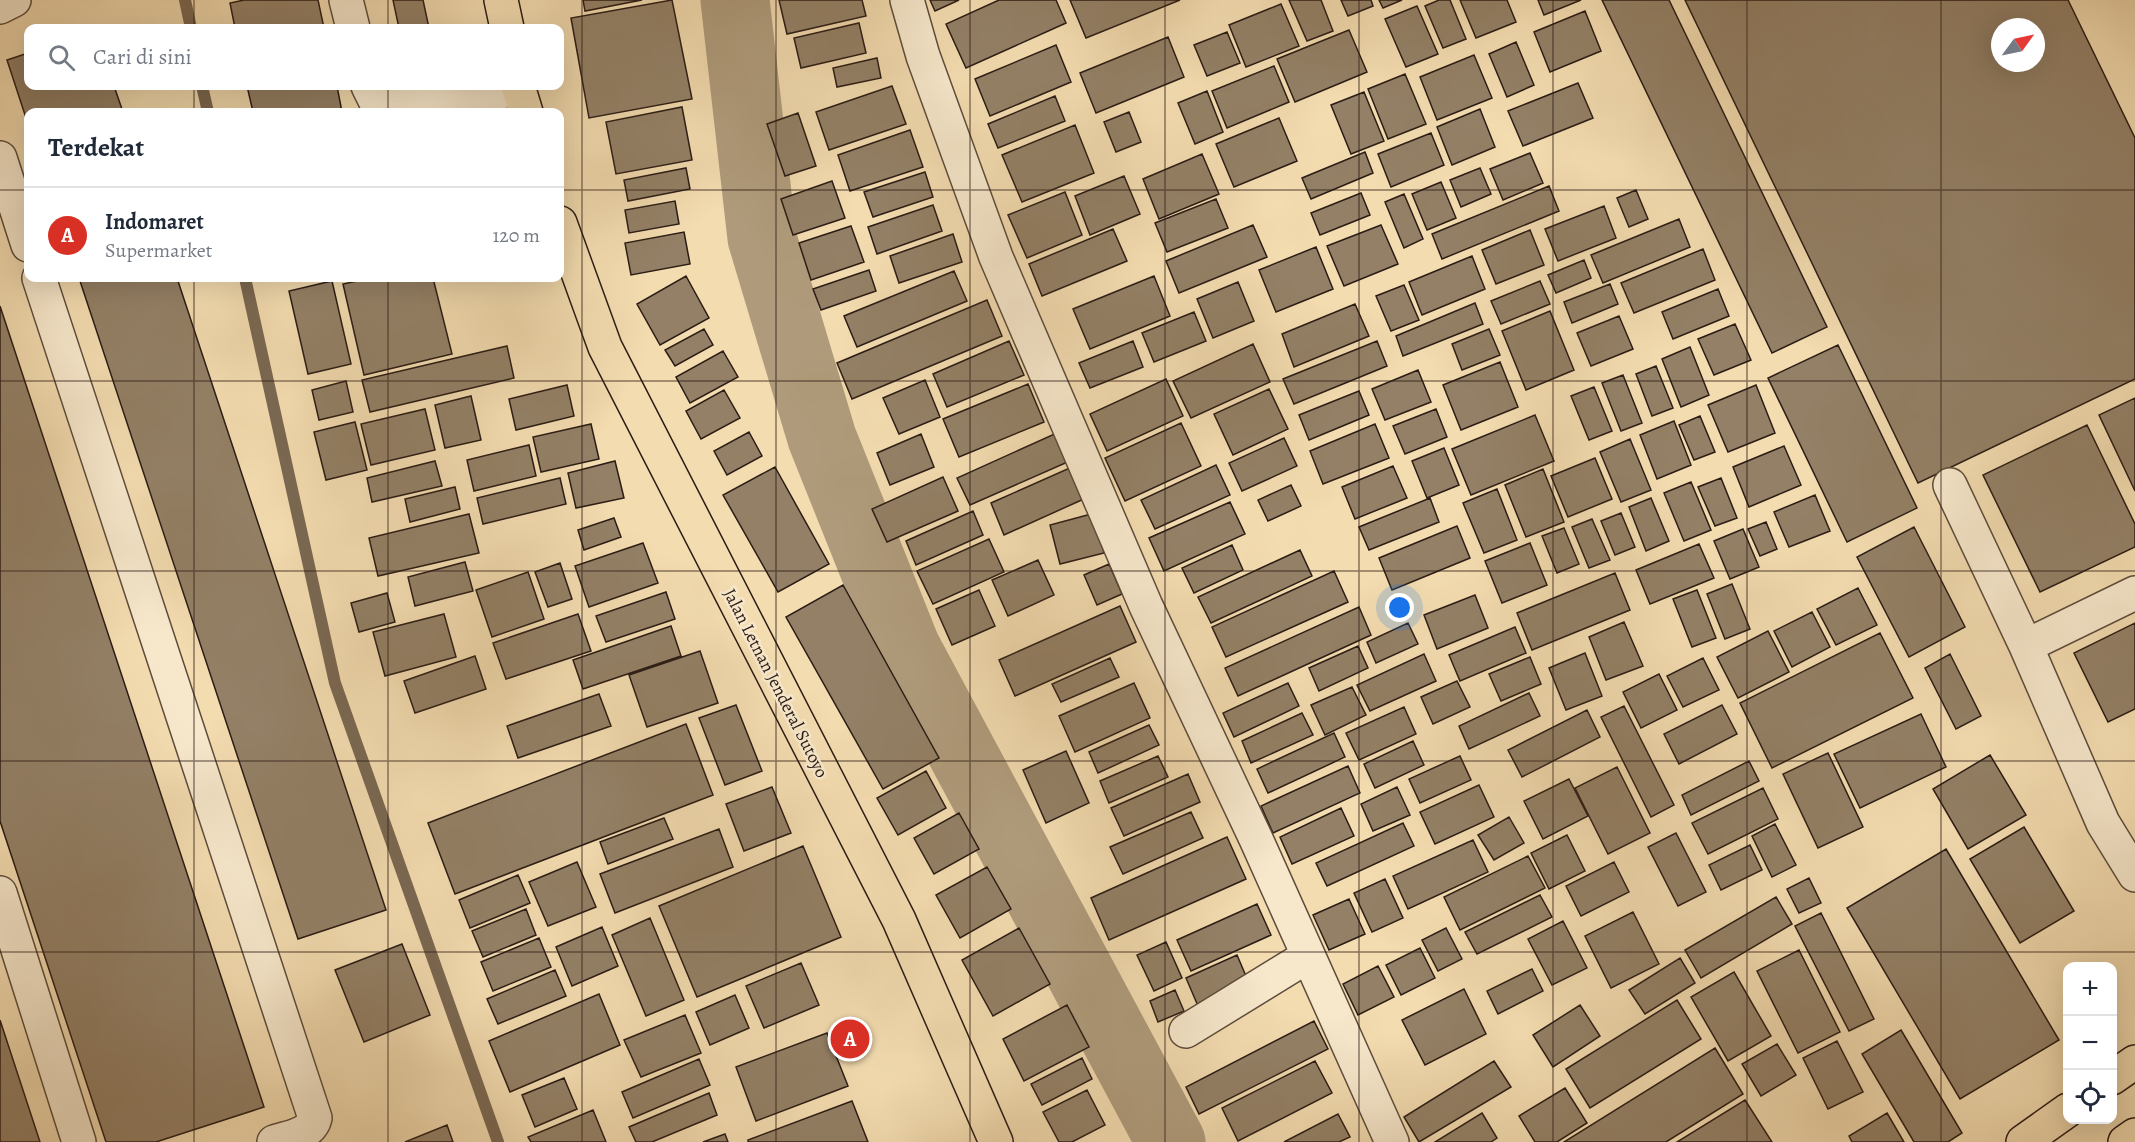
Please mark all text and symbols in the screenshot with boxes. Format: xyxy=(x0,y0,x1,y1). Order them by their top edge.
north arrow xyxy=(1991,18,2045,72)
search box xyxy=(24,24,564,90)
icon: search xyxy=(45,41,78,74)
text: Cari di sini xyxy=(93,42,192,72)
text: Terdekat xyxy=(48,130,144,165)
text: Indomaret xyxy=(105,207,204,237)
text: A xyxy=(61,222,74,249)
text: 120 m xyxy=(492,222,540,249)
text: Supermarket xyxy=(105,237,212,264)
street label: Jalan Letnan Jenderal Sutoyo xyxy=(718,584,834,782)
your location xyxy=(1385,593,1414,622)
map controls xyxy=(2063,962,2117,1124)
button: + xyxy=(2063,962,2117,1016)
pin: A xyxy=(830,1016,870,1062)
button: − xyxy=(2063,1016,2117,1070)
button: locate xyxy=(2063,1070,2117,1124)

